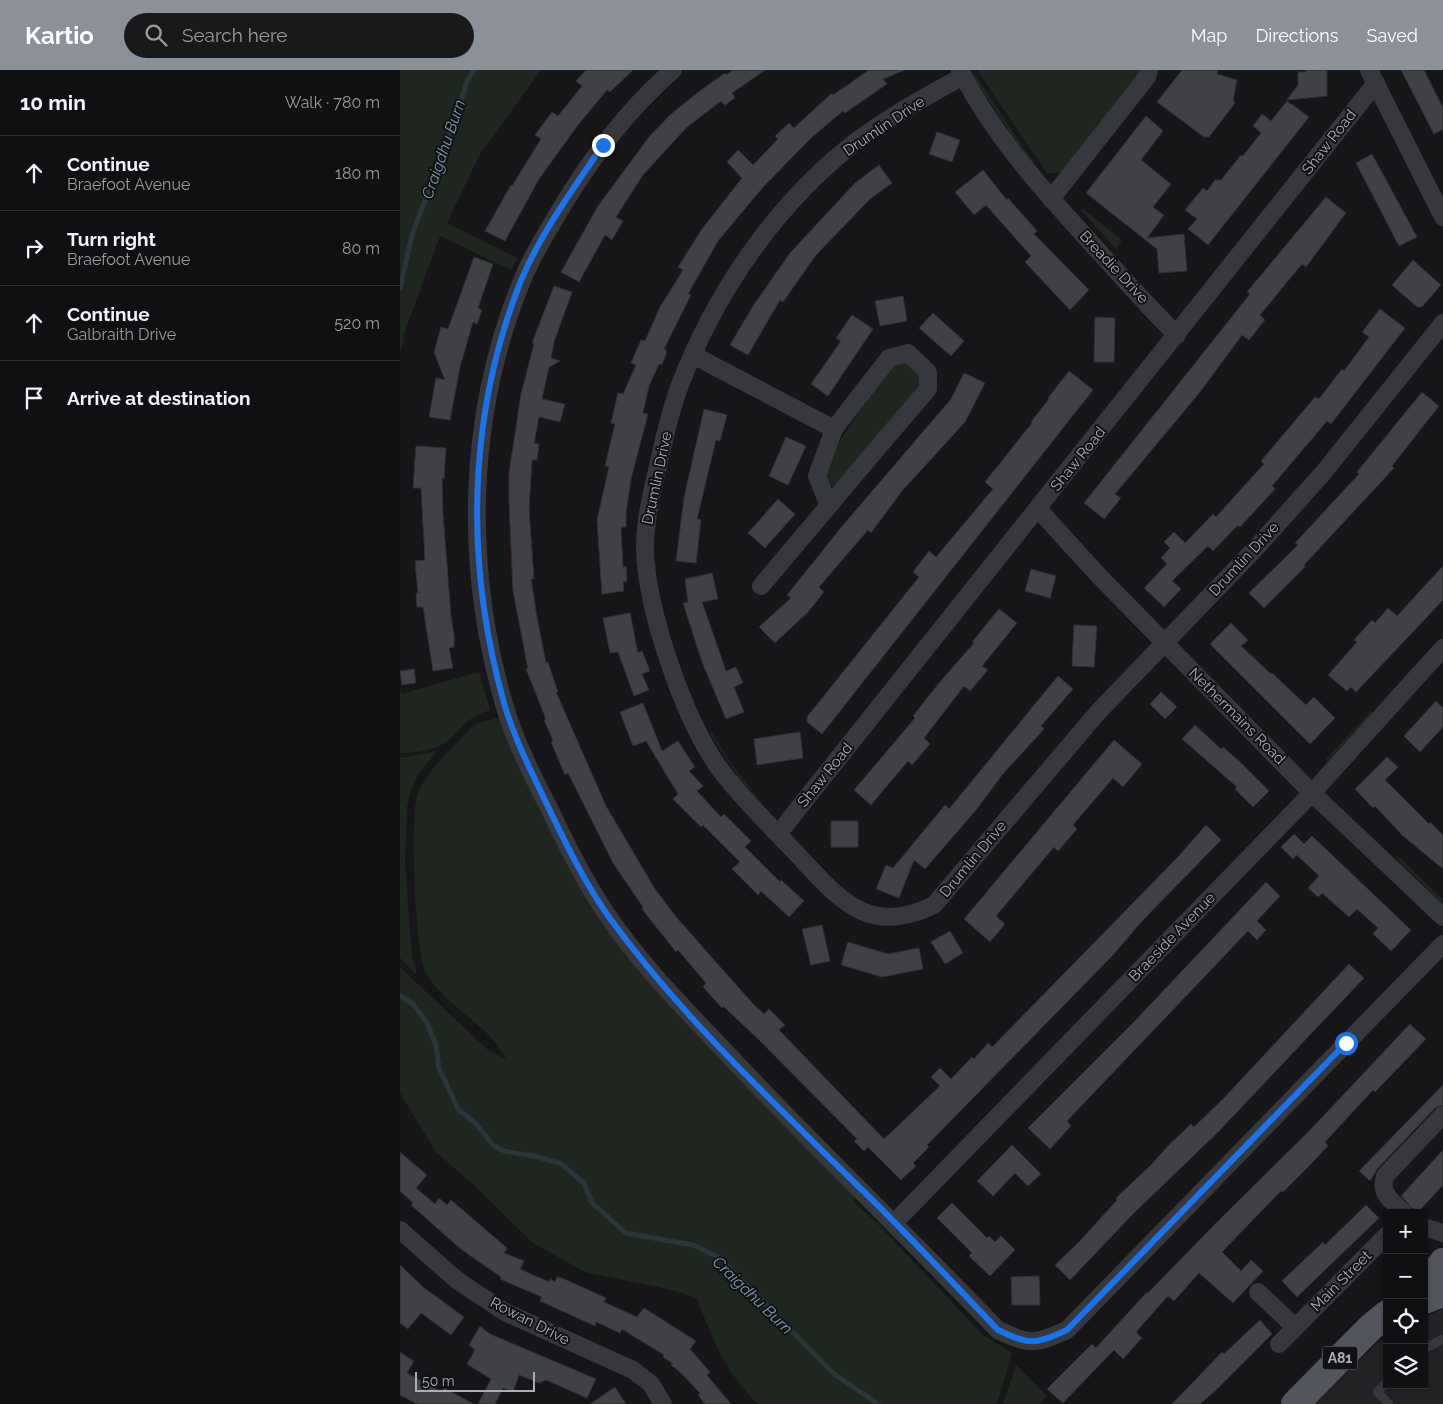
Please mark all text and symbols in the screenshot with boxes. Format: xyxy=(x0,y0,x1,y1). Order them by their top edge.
search box xyxy=(124,13,474,58)
text: Kartio xyxy=(25,21,94,50)
icon: search xyxy=(142,21,170,49)
text: Search here xyxy=(182,24,287,46)
text: Map xyxy=(1191,25,1227,46)
text: Directions xyxy=(1255,25,1339,46)
text: Saved xyxy=(1367,25,1418,46)
text: 10 min xyxy=(20,90,86,115)
street label: Drumlin Drive xyxy=(840,92,928,160)
text: Walk · 780 m xyxy=(285,93,380,112)
water label: Craigdhu Burn xyxy=(418,97,469,201)
street label: Shaw Road xyxy=(1298,106,1360,178)
route end xyxy=(592,134,615,157)
text: Continue xyxy=(67,153,150,175)
icon: ahead xyxy=(20,159,48,187)
text: 180 m xyxy=(335,164,380,183)
text: Braefoot Avenue xyxy=(67,175,190,194)
street label: Breadie Drive xyxy=(1076,227,1152,307)
text: Turn right xyxy=(67,228,156,250)
icon: right xyxy=(20,234,48,262)
text: 80 m xyxy=(342,239,380,258)
text: Braefoot Avenue xyxy=(67,250,190,269)
text: Continue xyxy=(67,303,150,325)
icon: ahead xyxy=(20,309,48,337)
text: 520 m xyxy=(334,314,380,333)
text: Galbraith Drive xyxy=(67,325,176,344)
icon: arrive xyxy=(20,384,48,412)
text: Arrive at destination xyxy=(67,387,251,409)
street label: Shaw Road xyxy=(1047,423,1109,495)
street label: Drumlin Drive xyxy=(638,430,676,526)
street label: Drumlin Drive xyxy=(1205,518,1283,600)
street label: Nethermains Road xyxy=(1185,664,1289,768)
street label: Shaw Road xyxy=(794,739,856,811)
street label: Drumlin Drive xyxy=(936,817,1010,901)
street label: Braeside Avenue xyxy=(1125,889,1219,985)
route start xyxy=(1335,1032,1358,1055)
map controls xyxy=(1383,1209,1428,1389)
button: + xyxy=(1383,1209,1428,1254)
street label: Main Street xyxy=(1307,1247,1375,1315)
water label: Craigdhu Burn xyxy=(709,1253,797,1338)
button: − xyxy=(1383,1254,1428,1299)
street label: Rowan Drive xyxy=(487,1293,573,1349)
button: locate xyxy=(1383,1299,1428,1344)
button: layers xyxy=(1383,1344,1428,1389)
road number: A81 xyxy=(1322,1346,1358,1370)
scale bar xyxy=(415,1369,535,1392)
text: 50 m xyxy=(422,1373,455,1389)

